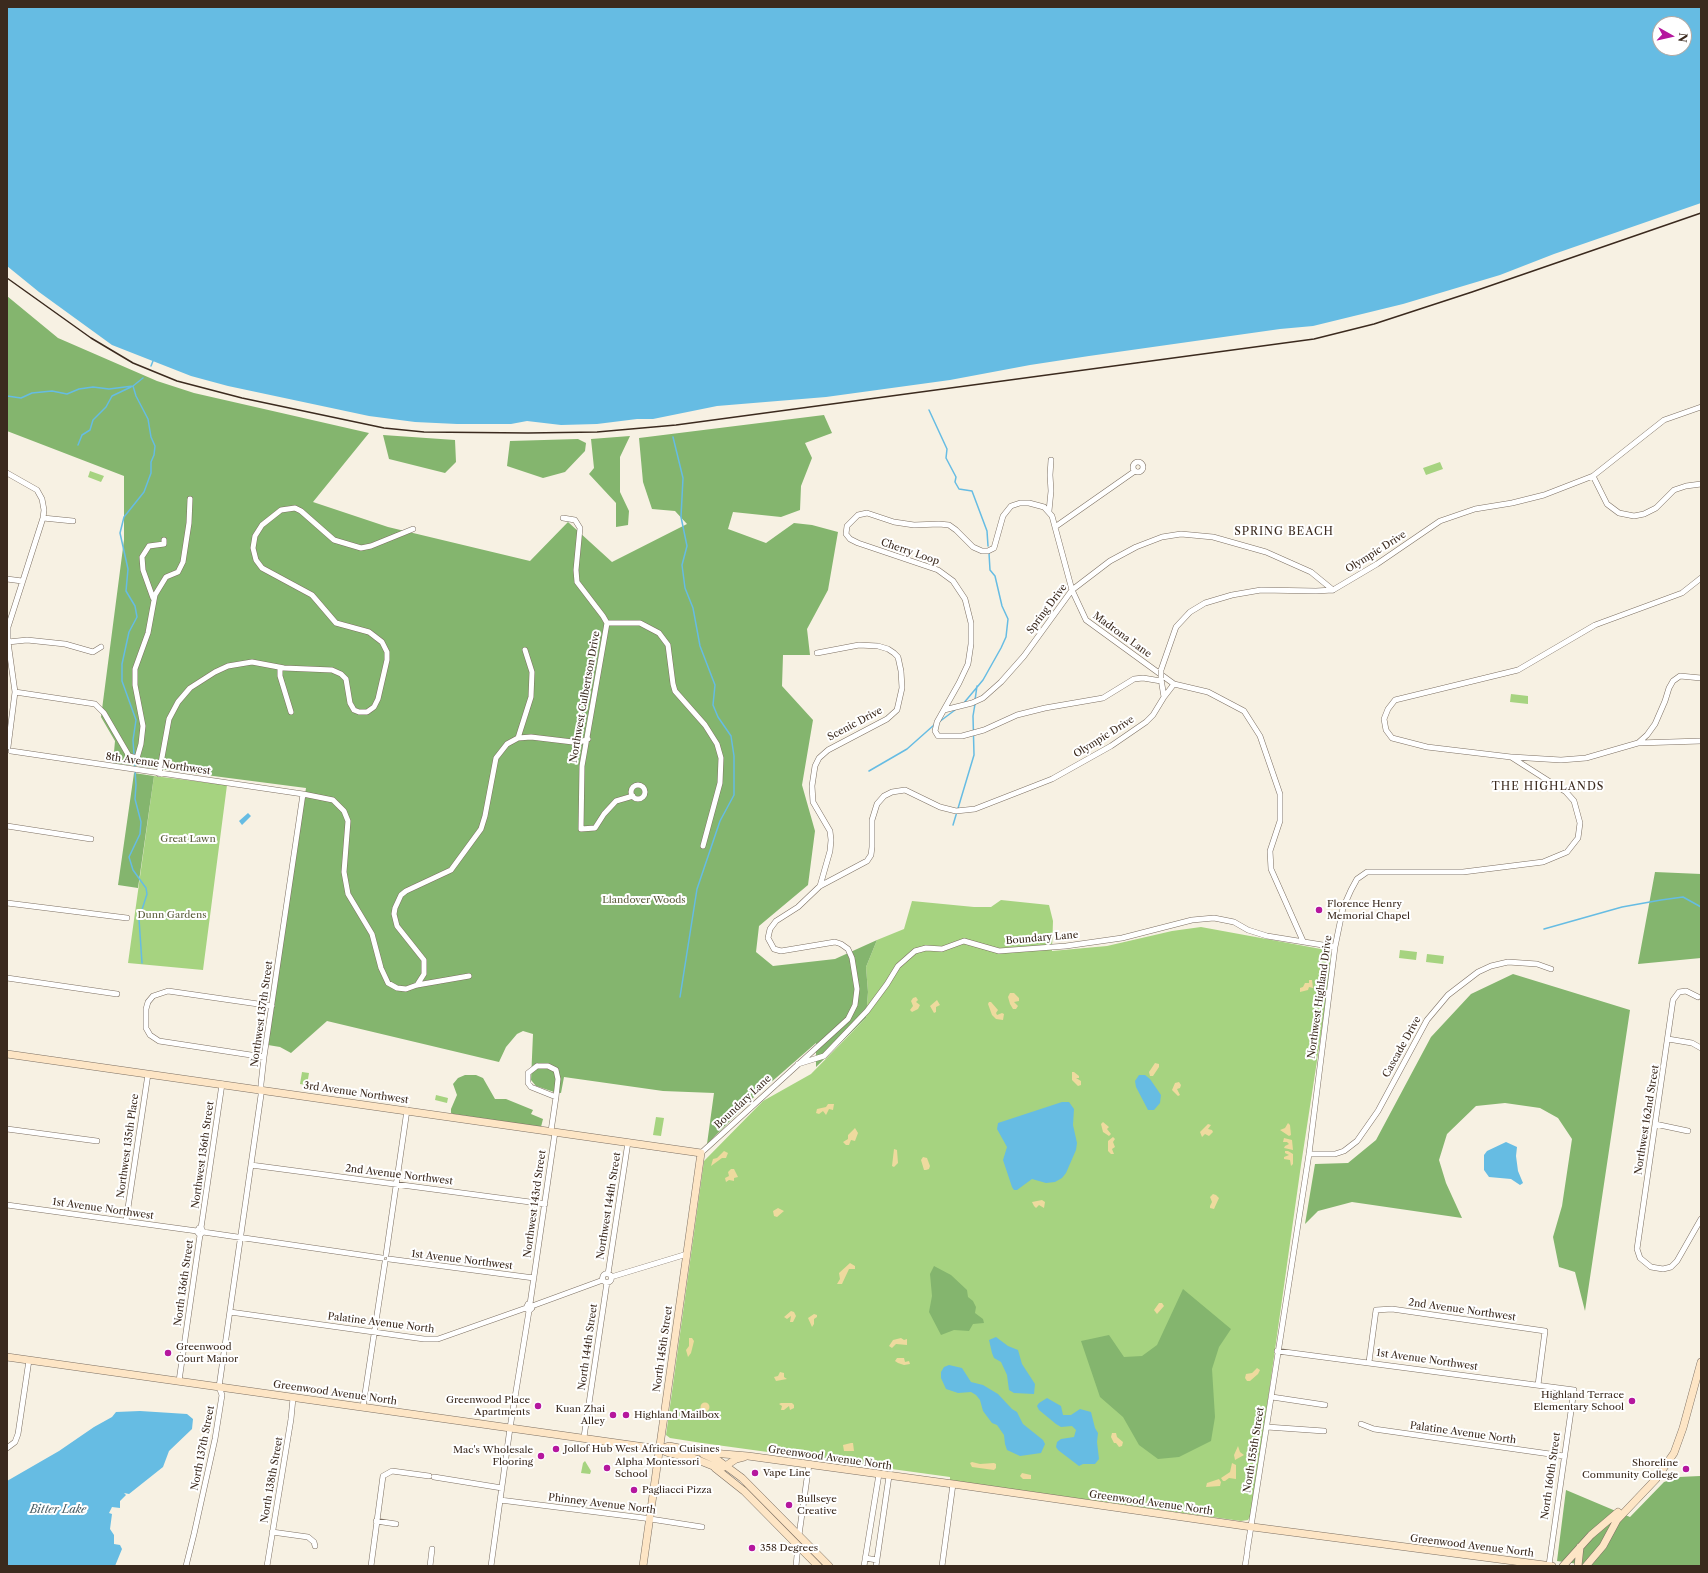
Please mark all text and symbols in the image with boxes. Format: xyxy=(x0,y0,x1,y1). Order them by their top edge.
north arrow xyxy=(1652,16,1692,56)
text: N xyxy=(1675,32,1690,43)
district label: SPRING BEACH xyxy=(1234,525,1334,539)
street label: Olympic Drive xyxy=(1344,529,1408,575)
street label: Cherry Loop xyxy=(879,536,941,568)
street label: Spring Drive xyxy=(1024,582,1070,636)
street label: Madrona Lane xyxy=(1090,610,1154,660)
street label: Northwest Culbertson Drive xyxy=(567,630,603,764)
street label: Scenic Drive xyxy=(826,705,884,743)
street label: Olympic Drive xyxy=(1072,714,1136,760)
street label: 8th Avenue Northwest xyxy=(105,751,211,777)
district label: THE HIGHLANDS xyxy=(1492,780,1604,794)
park label: Great Lawn xyxy=(160,833,216,845)
park label: Llandover Woods xyxy=(602,894,686,906)
place label: Florence Henry Memorial Chapel xyxy=(1327,898,1410,922)
marker: Florence Henry Memorial Chapel xyxy=(1314,905,1324,915)
park label: Dunn Gardens xyxy=(137,909,207,921)
street label: Boundary Lane xyxy=(1005,929,1079,947)
street label: Northwest Highland Drive xyxy=(1305,935,1335,1059)
street label: Northwest 137th Street xyxy=(249,960,275,1068)
street label: Cascade Drive xyxy=(1380,1014,1424,1080)
street label: Northwest 162nd Street xyxy=(1632,1064,1662,1176)
street label: Boundary Lane xyxy=(712,1073,774,1131)
street label: 3rd Avenue Northwest xyxy=(303,1080,409,1106)
street label: Northwest 135th Place xyxy=(115,1093,141,1199)
street label: Northwest 136th Street xyxy=(190,1101,216,1209)
street label: Northwest 143rd Street xyxy=(521,1149,549,1259)
street label: Northwest 144th Street xyxy=(595,1151,623,1261)
street label: 2nd Avenue Northwest xyxy=(345,1162,453,1188)
street label: 1st Avenue Northwest xyxy=(52,1196,154,1222)
street label: North 136th Street xyxy=(172,1239,196,1327)
street label: 1st Avenue Northwest xyxy=(411,1248,513,1272)
street label: 2nd Avenue Northwest xyxy=(1408,1297,1516,1323)
street label: North 144th Street xyxy=(576,1303,600,1391)
street label: North 145th Street xyxy=(651,1305,675,1393)
street label: Palatine Avenue North xyxy=(327,1310,435,1336)
place label: Greenwood Court Manor xyxy=(176,1341,238,1364)
street label: 1st Avenue Northwest xyxy=(1376,1347,1478,1373)
marker: Greenwood Court Manor xyxy=(163,1348,173,1358)
street label: Greenwood Avenue North xyxy=(272,1378,398,1408)
place label: Highland Terrace Elementary School xyxy=(1533,1389,1624,1412)
place label: Greenwood Place Apartments xyxy=(446,1394,530,1418)
marker: Highland Terrace Elementary School xyxy=(1627,1396,1637,1406)
marker: Greenwood Place Apartments xyxy=(533,1401,543,1411)
place label: Kuan Zhai Alley xyxy=(556,1403,605,1426)
street label: North 137th Street xyxy=(189,1405,217,1491)
street label: North 155th Street xyxy=(1241,1406,1267,1494)
place label: Highland Mailbox xyxy=(634,1409,719,1421)
marker: Kuan Zhai Alley xyxy=(608,1410,618,1420)
marker: Highland Mailbox xyxy=(621,1410,631,1420)
street label: Palatine Avenue North xyxy=(1409,1420,1517,1446)
street label: North 160th Street xyxy=(1539,1432,1563,1520)
street label: North 138th Street xyxy=(259,1436,285,1524)
place label: Jollof Hub West African Cuisines xyxy=(564,1443,719,1455)
street label: Greenwood Avenue North xyxy=(767,1443,893,1473)
place label: Mac's Wholesale Flooring xyxy=(453,1444,533,1468)
marker: Jollof Hub West African Cuisines xyxy=(551,1444,561,1454)
marker: Mac's Wholesale Flooring xyxy=(536,1451,546,1461)
place label: Alpha Montessori School xyxy=(615,1456,699,1480)
place label: Shoreline Community College xyxy=(1582,1457,1678,1480)
marker: Alpha Montessori School xyxy=(602,1463,612,1473)
marker: Shoreline Community College xyxy=(1681,1464,1691,1474)
place label: Vape Line xyxy=(763,1467,810,1479)
marker: Vape Line xyxy=(750,1468,760,1478)
place label: Pagliacci Pizza xyxy=(642,1484,712,1496)
marker: Pagliacci Pizza xyxy=(629,1485,639,1495)
street label: Greenwood Avenue North xyxy=(1088,1488,1214,1518)
street label: Phinney Avenue North xyxy=(547,1491,657,1517)
place label: Bullseye Creative xyxy=(797,1493,837,1516)
marker: Bullseye Creative xyxy=(784,1500,794,1510)
water label: Bitter Lake xyxy=(30,1503,86,1517)
street label: Greenwood Avenue North xyxy=(1409,1532,1535,1560)
place label: 358 Degrees xyxy=(760,1542,818,1554)
marker: 358 Degrees xyxy=(747,1543,757,1553)

